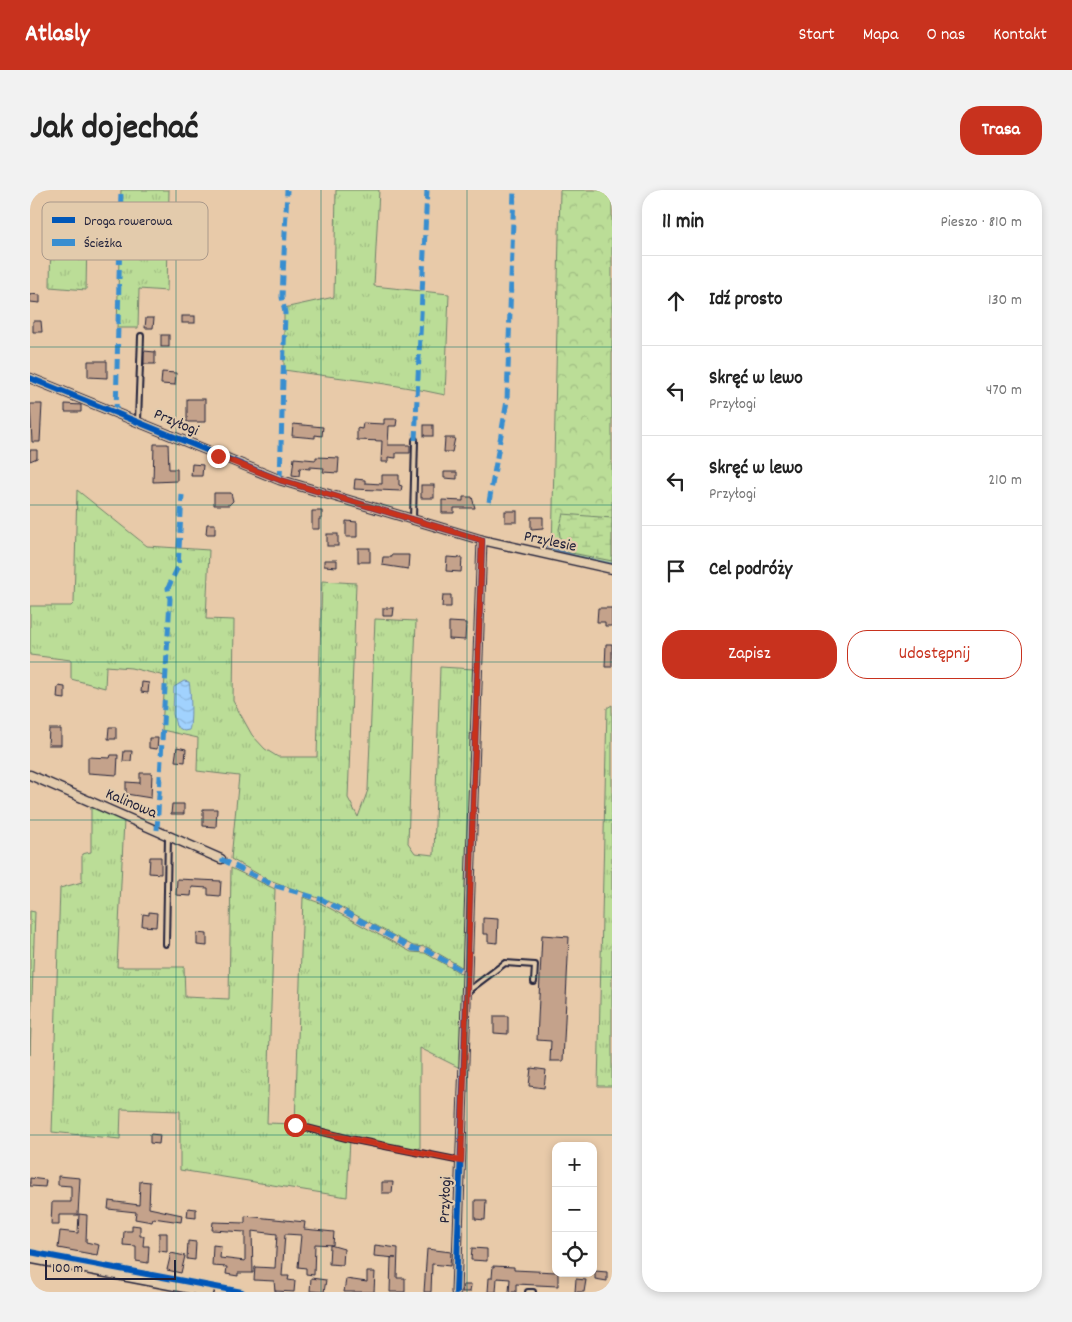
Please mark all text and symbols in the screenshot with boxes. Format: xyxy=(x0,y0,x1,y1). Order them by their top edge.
text: Atlasly xyxy=(25,18,89,52)
text: Start xyxy=(798,23,835,48)
text: Mapa xyxy=(863,23,898,48)
text: O nas xyxy=(926,23,965,48)
text: Kontakt xyxy=(993,23,1047,48)
text: Jak dojechać xyxy=(30,105,199,155)
button: Trasa xyxy=(960,106,1042,155)
legend xyxy=(42,202,208,260)
text: 11 min xyxy=(662,208,704,238)
text: Pieszo · 810 m xyxy=(941,211,1022,234)
text: Droga rowerowa xyxy=(84,212,173,232)
text: Ścieżka xyxy=(84,234,122,254)
icon: ahead xyxy=(662,287,690,315)
text: Idź prosto xyxy=(709,287,782,314)
text: 130 m xyxy=(988,289,1022,312)
text: Skręć w lewo xyxy=(709,366,803,393)
icon: left xyxy=(662,377,690,405)
text: 470 m xyxy=(986,379,1022,402)
text: Przyłogi xyxy=(709,393,756,416)
street label: Przyłogi xyxy=(150,403,202,443)
route end xyxy=(207,445,230,468)
text: Skręć w lewo xyxy=(709,456,803,483)
icon: left xyxy=(662,467,690,495)
text: 210 m xyxy=(988,469,1022,492)
text: Przyłogi xyxy=(709,483,756,506)
street label: Przylesie xyxy=(522,525,578,559)
icon: arrive xyxy=(662,557,690,585)
text: Cel podróży xyxy=(709,557,792,584)
button: Zapisz xyxy=(662,630,837,679)
button: Udostępnij xyxy=(847,630,1022,679)
street label: Kalinowa xyxy=(102,783,161,825)
route start xyxy=(284,1114,307,1137)
map controls xyxy=(552,1142,597,1277)
button: + xyxy=(552,1142,597,1187)
street label: Przyłogi xyxy=(434,1176,458,1224)
button: − xyxy=(552,1187,597,1232)
button: locate xyxy=(552,1232,597,1277)
scale bar xyxy=(45,1257,176,1280)
text: 100 m xyxy=(52,1259,83,1279)

